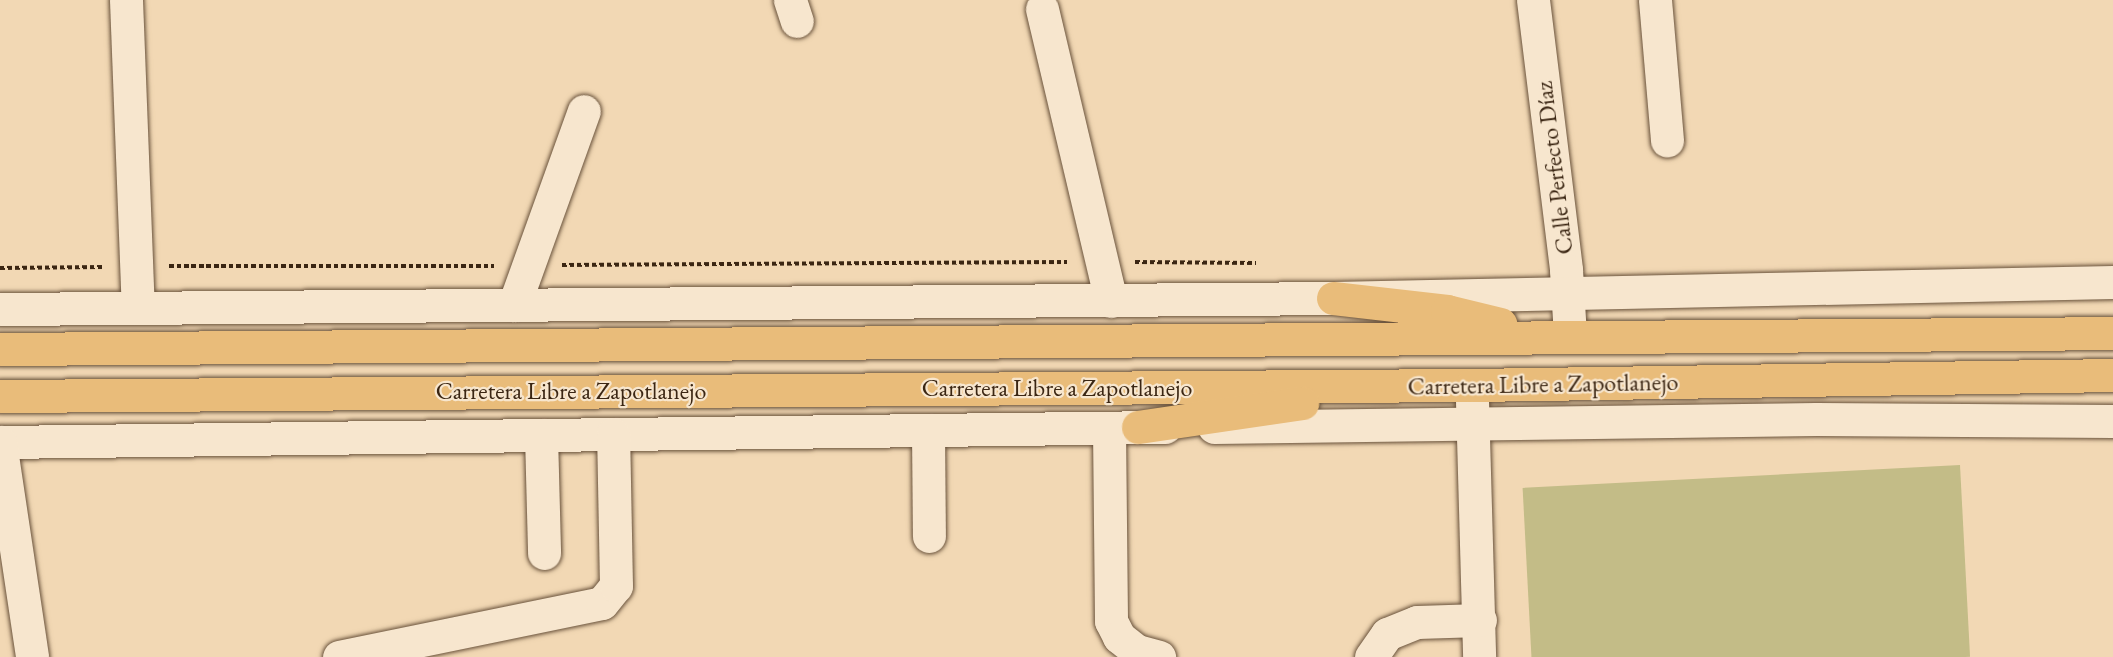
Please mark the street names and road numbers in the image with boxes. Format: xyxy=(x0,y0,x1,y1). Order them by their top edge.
street label: Calle Perfecto Díaz xyxy=(1529,80,1579,256)
street label: Carretera Libre a Zapotlanejo xyxy=(1407,367,1679,401)
street label: Carretera Libre a Zapotlanejo xyxy=(922,374,1192,402)
street label: Carretera Libre a Zapotlanejo xyxy=(436,377,706,405)

